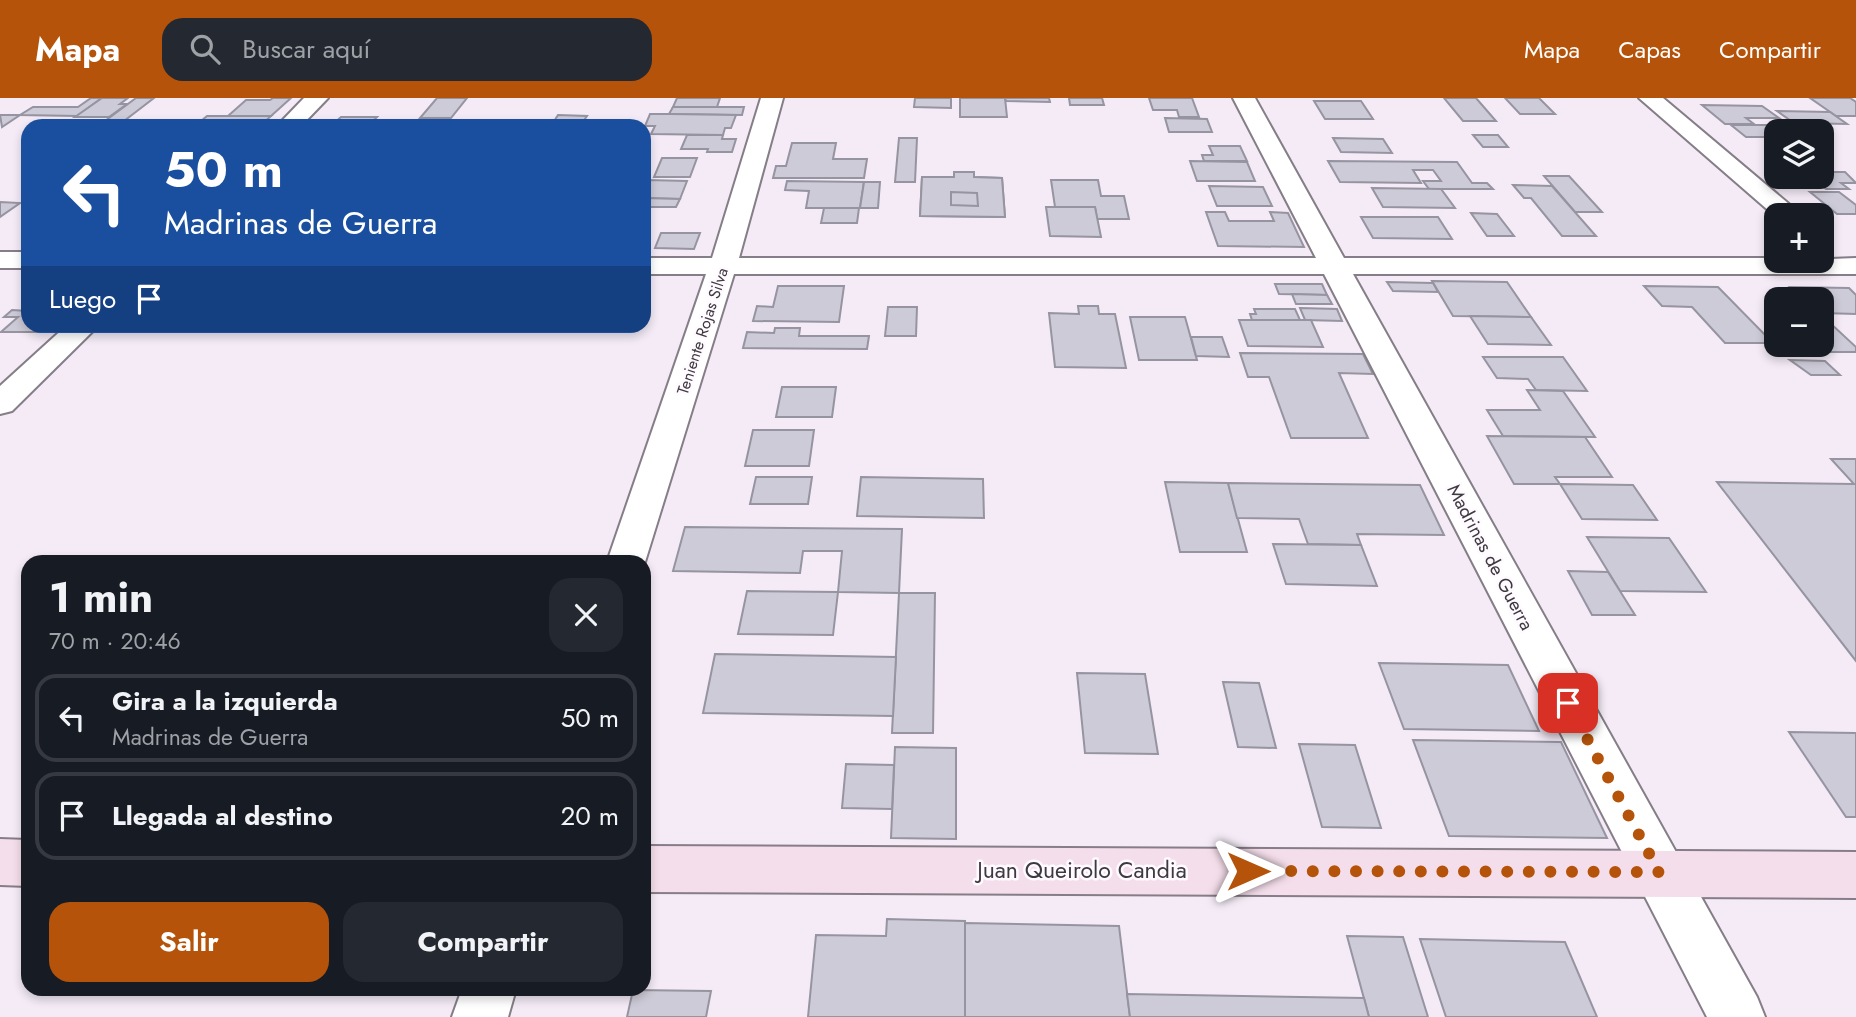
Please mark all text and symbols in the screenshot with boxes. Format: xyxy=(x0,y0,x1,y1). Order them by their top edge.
search box xyxy=(162,18,652,81)
text: Mapa xyxy=(35,26,120,73)
icon: search xyxy=(186,30,224,68)
text: Buscar aquí xyxy=(242,30,370,68)
text: Mapa xyxy=(1524,32,1580,67)
text: Capas xyxy=(1618,32,1681,67)
text: Compartir xyxy=(1719,32,1821,67)
map controls xyxy=(1764,119,1834,357)
button: layers xyxy=(1764,119,1834,189)
text: 50 m xyxy=(164,135,283,205)
icon: left xyxy=(49,147,140,238)
text: Madrinas de Guerra xyxy=(164,200,437,246)
button: + xyxy=(1764,203,1834,273)
street label: Teniente Rojas Silva xyxy=(671,265,734,398)
text: Luego xyxy=(49,280,116,318)
icon: arrive xyxy=(130,280,168,318)
button: − xyxy=(1764,287,1834,357)
street label: Madrinas de Guerra xyxy=(1441,479,1541,635)
text: 1 min xyxy=(49,567,153,628)
button: close xyxy=(549,578,623,652)
text: 70 m · 20:46 xyxy=(49,624,181,658)
pin xyxy=(1538,673,1598,733)
text: Gira a la izquierda xyxy=(112,682,338,720)
icon: arrive xyxy=(1549,684,1587,722)
icon: left xyxy=(53,699,91,737)
text: 50 m xyxy=(561,699,619,737)
text: Madrinas de Guerra xyxy=(112,720,308,754)
icon: arrive xyxy=(53,797,91,835)
text: Llegada al destino xyxy=(112,797,333,835)
text: 20 m xyxy=(561,797,619,835)
position arrow xyxy=(1211,834,1285,908)
street label: Juan Queirolo Candia xyxy=(974,853,1187,887)
button: Salir xyxy=(49,902,329,982)
button: Compartir xyxy=(343,902,623,982)

